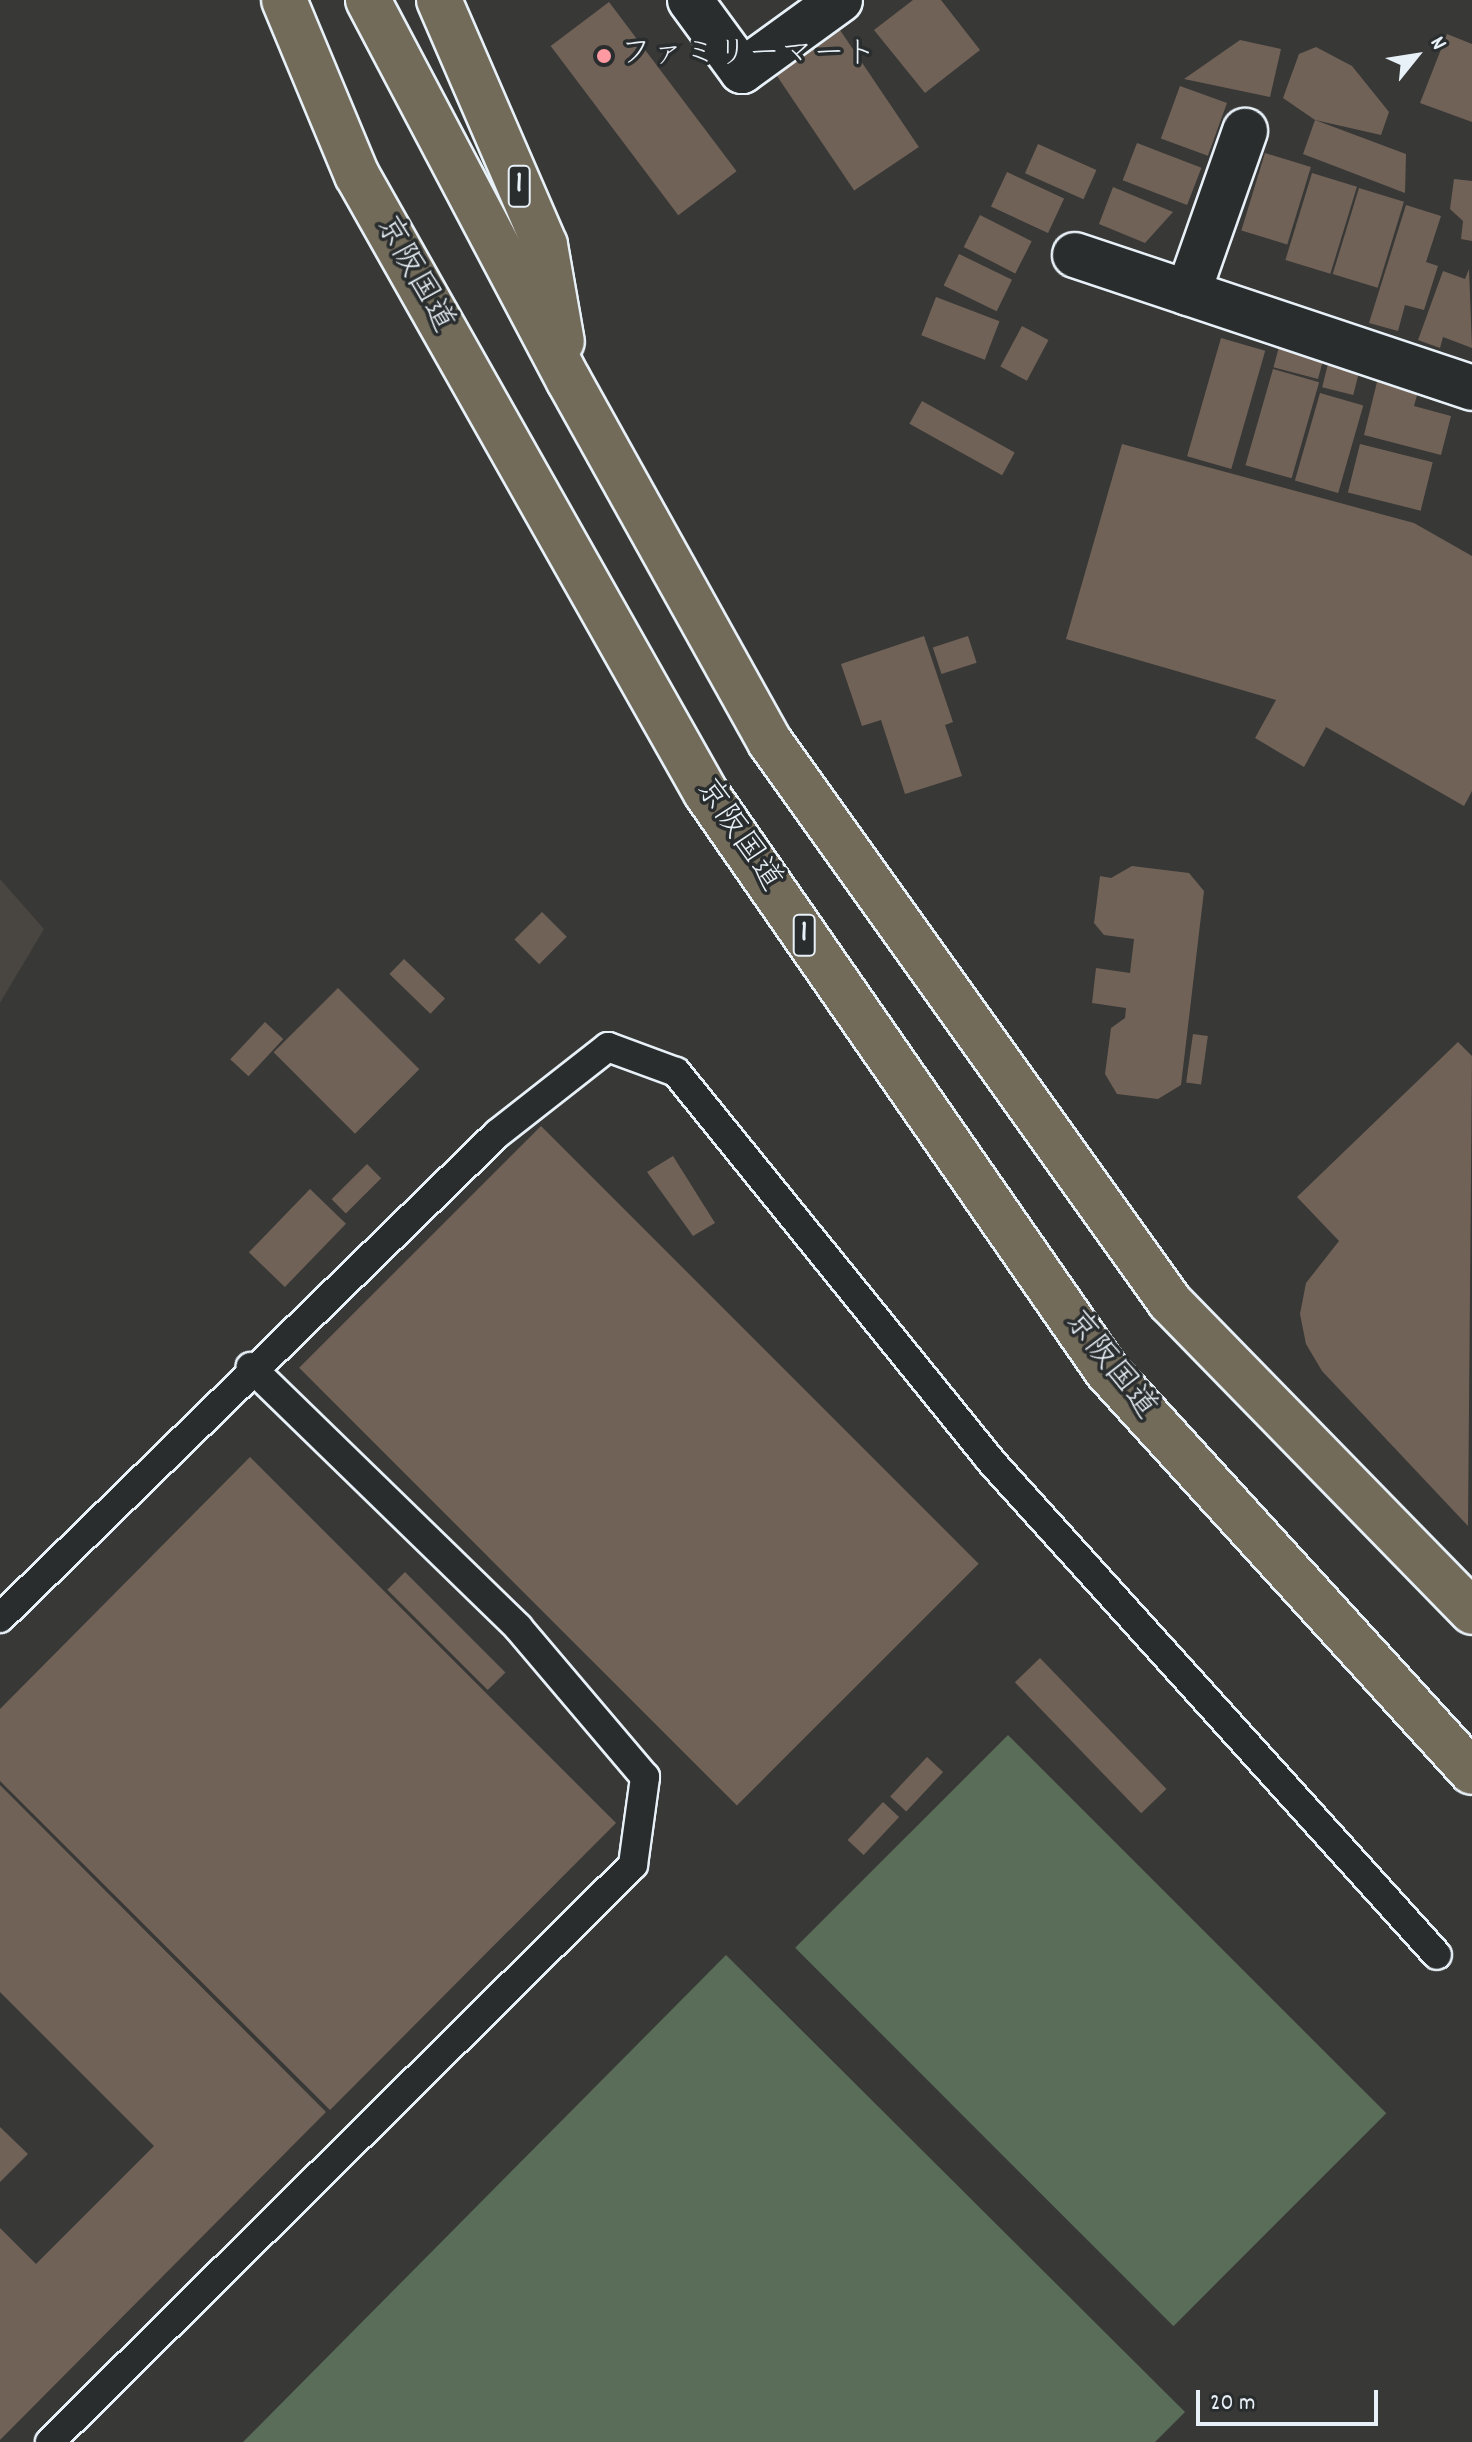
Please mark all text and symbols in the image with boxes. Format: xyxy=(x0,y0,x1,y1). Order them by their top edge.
north arrow xyxy=(1376,16,1456,96)
text: N xyxy=(1421,31,1453,56)
place label: ファミリーマート xyxy=(620,37,876,75)
marker: ファミリーマート xyxy=(595,47,613,65)
road number: 1 xyxy=(507,160,531,212)
street label: 京阪国道 xyxy=(365,210,461,340)
street label: 京阪国道 xyxy=(685,772,789,900)
road number: 1 xyxy=(792,909,816,961)
street label: 京阪国道 xyxy=(1054,1304,1164,1428)
scale bar xyxy=(1200,2374,1382,2424)
text: 20 m xyxy=(1210,2387,1256,2421)

